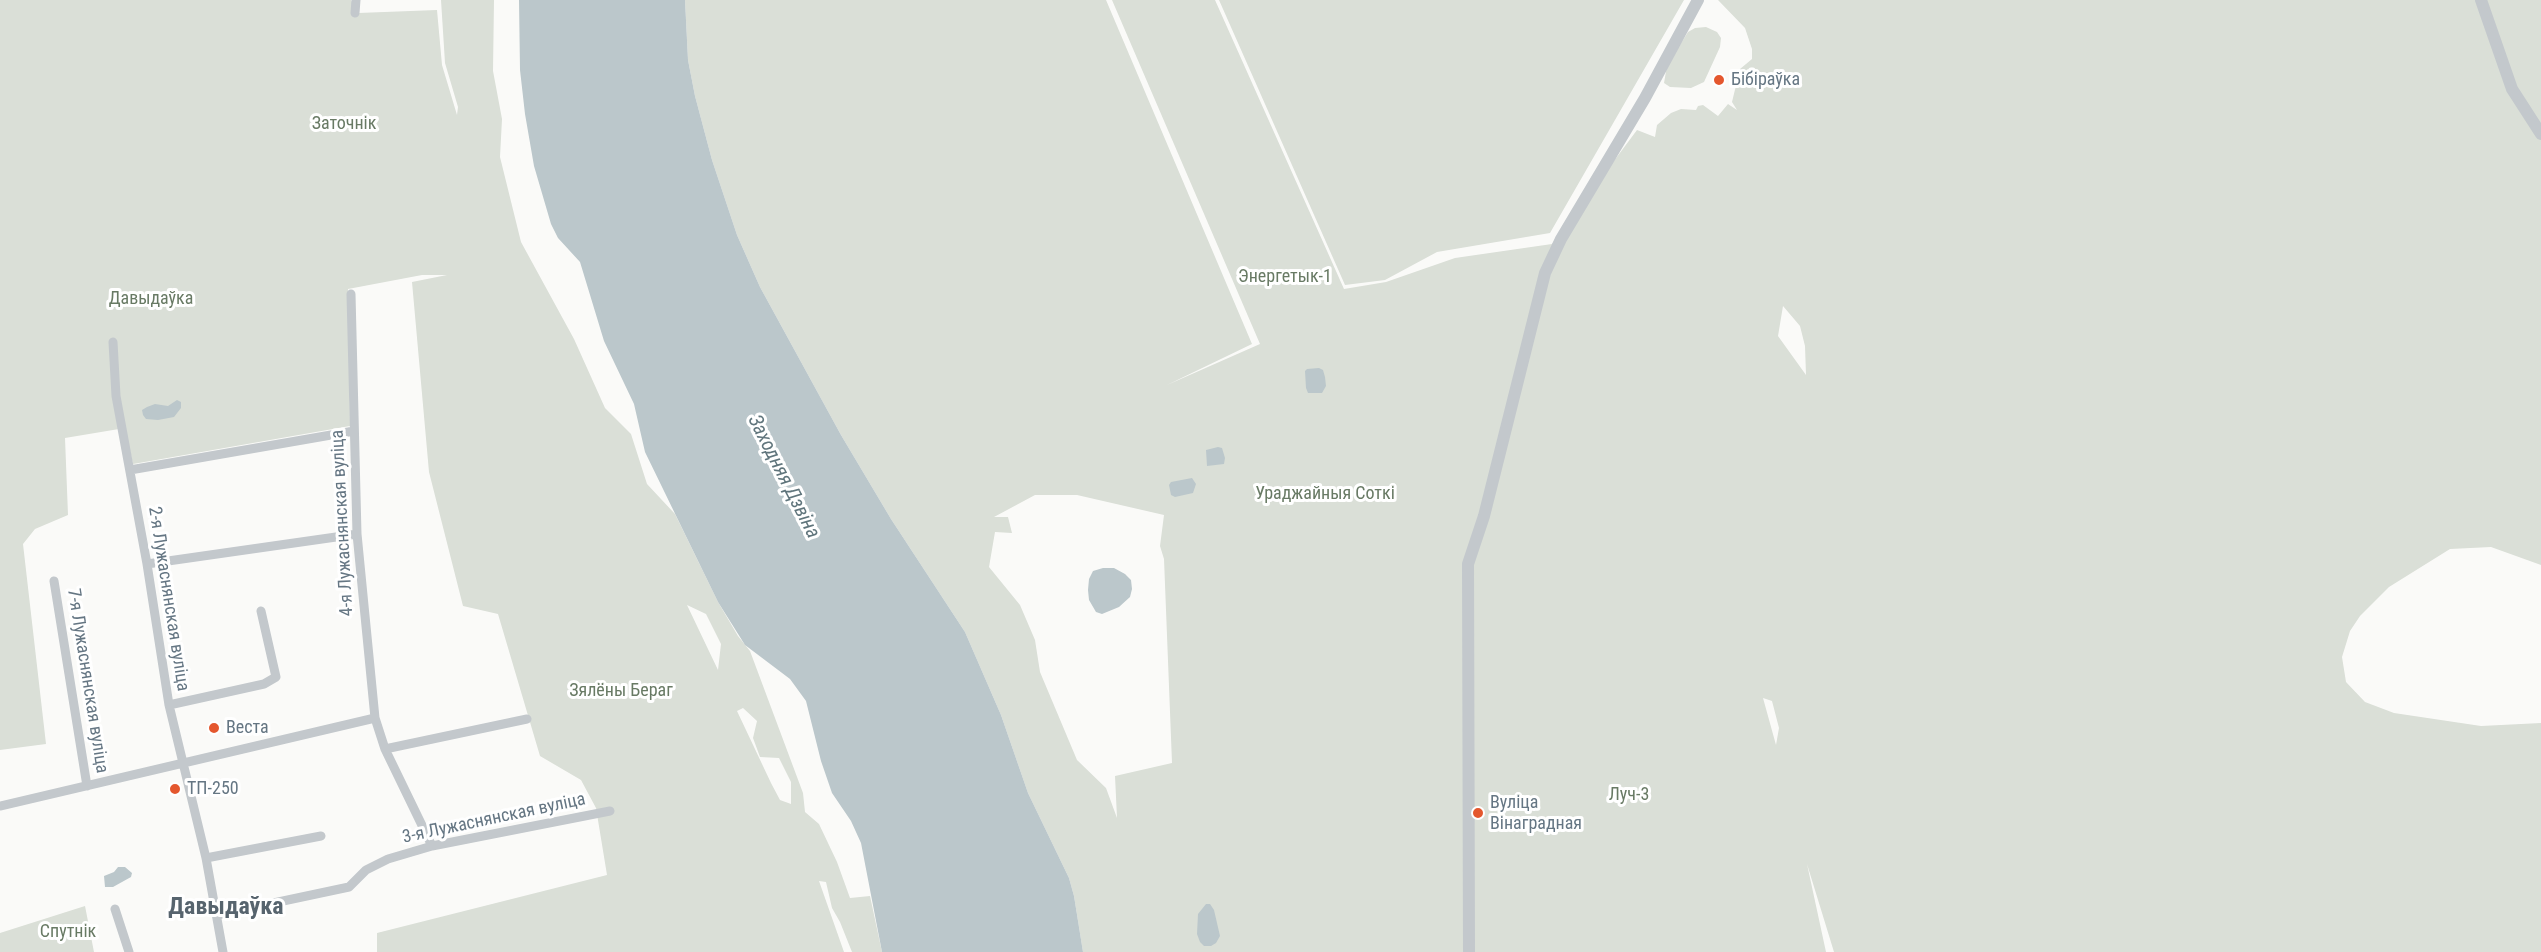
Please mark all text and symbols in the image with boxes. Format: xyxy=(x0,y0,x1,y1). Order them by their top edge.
place label: Бібіраўка xyxy=(1731,69,1800,91)
marker: Бібіраўка xyxy=(1712,73,1726,87)
park label: Заточнік xyxy=(312,113,376,135)
park label: Энергетык-1 xyxy=(1238,266,1332,288)
park label: Давыдаўка xyxy=(109,288,193,310)
water label: Заходняя Дзвіна xyxy=(742,411,824,543)
street label: 4-я Лужаснянская вуліца xyxy=(327,429,359,617)
park label: Ураджайныя Соткі xyxy=(1255,483,1395,505)
street label: 2-я Лужаснянская вуліца xyxy=(143,505,193,693)
street label: 7-я Лужаснянская вуліца xyxy=(62,587,112,775)
park label: Зялёны Бераг xyxy=(569,680,673,702)
place label: Веста xyxy=(226,717,269,739)
marker: Веста xyxy=(207,721,221,735)
place label: ТП-250 xyxy=(187,778,239,800)
marker: ТП-250 xyxy=(168,782,182,796)
park label: Луч-3 xyxy=(1609,784,1649,806)
street label: 3-я Лужаснянская вуліца xyxy=(401,789,587,849)
place label: Вуліца Вінаградная xyxy=(1490,792,1582,834)
marker: Вуліца Вінаградная xyxy=(1471,806,1485,820)
district label: Давыдаўка xyxy=(168,894,284,922)
park label: Спутнік xyxy=(40,921,96,943)

